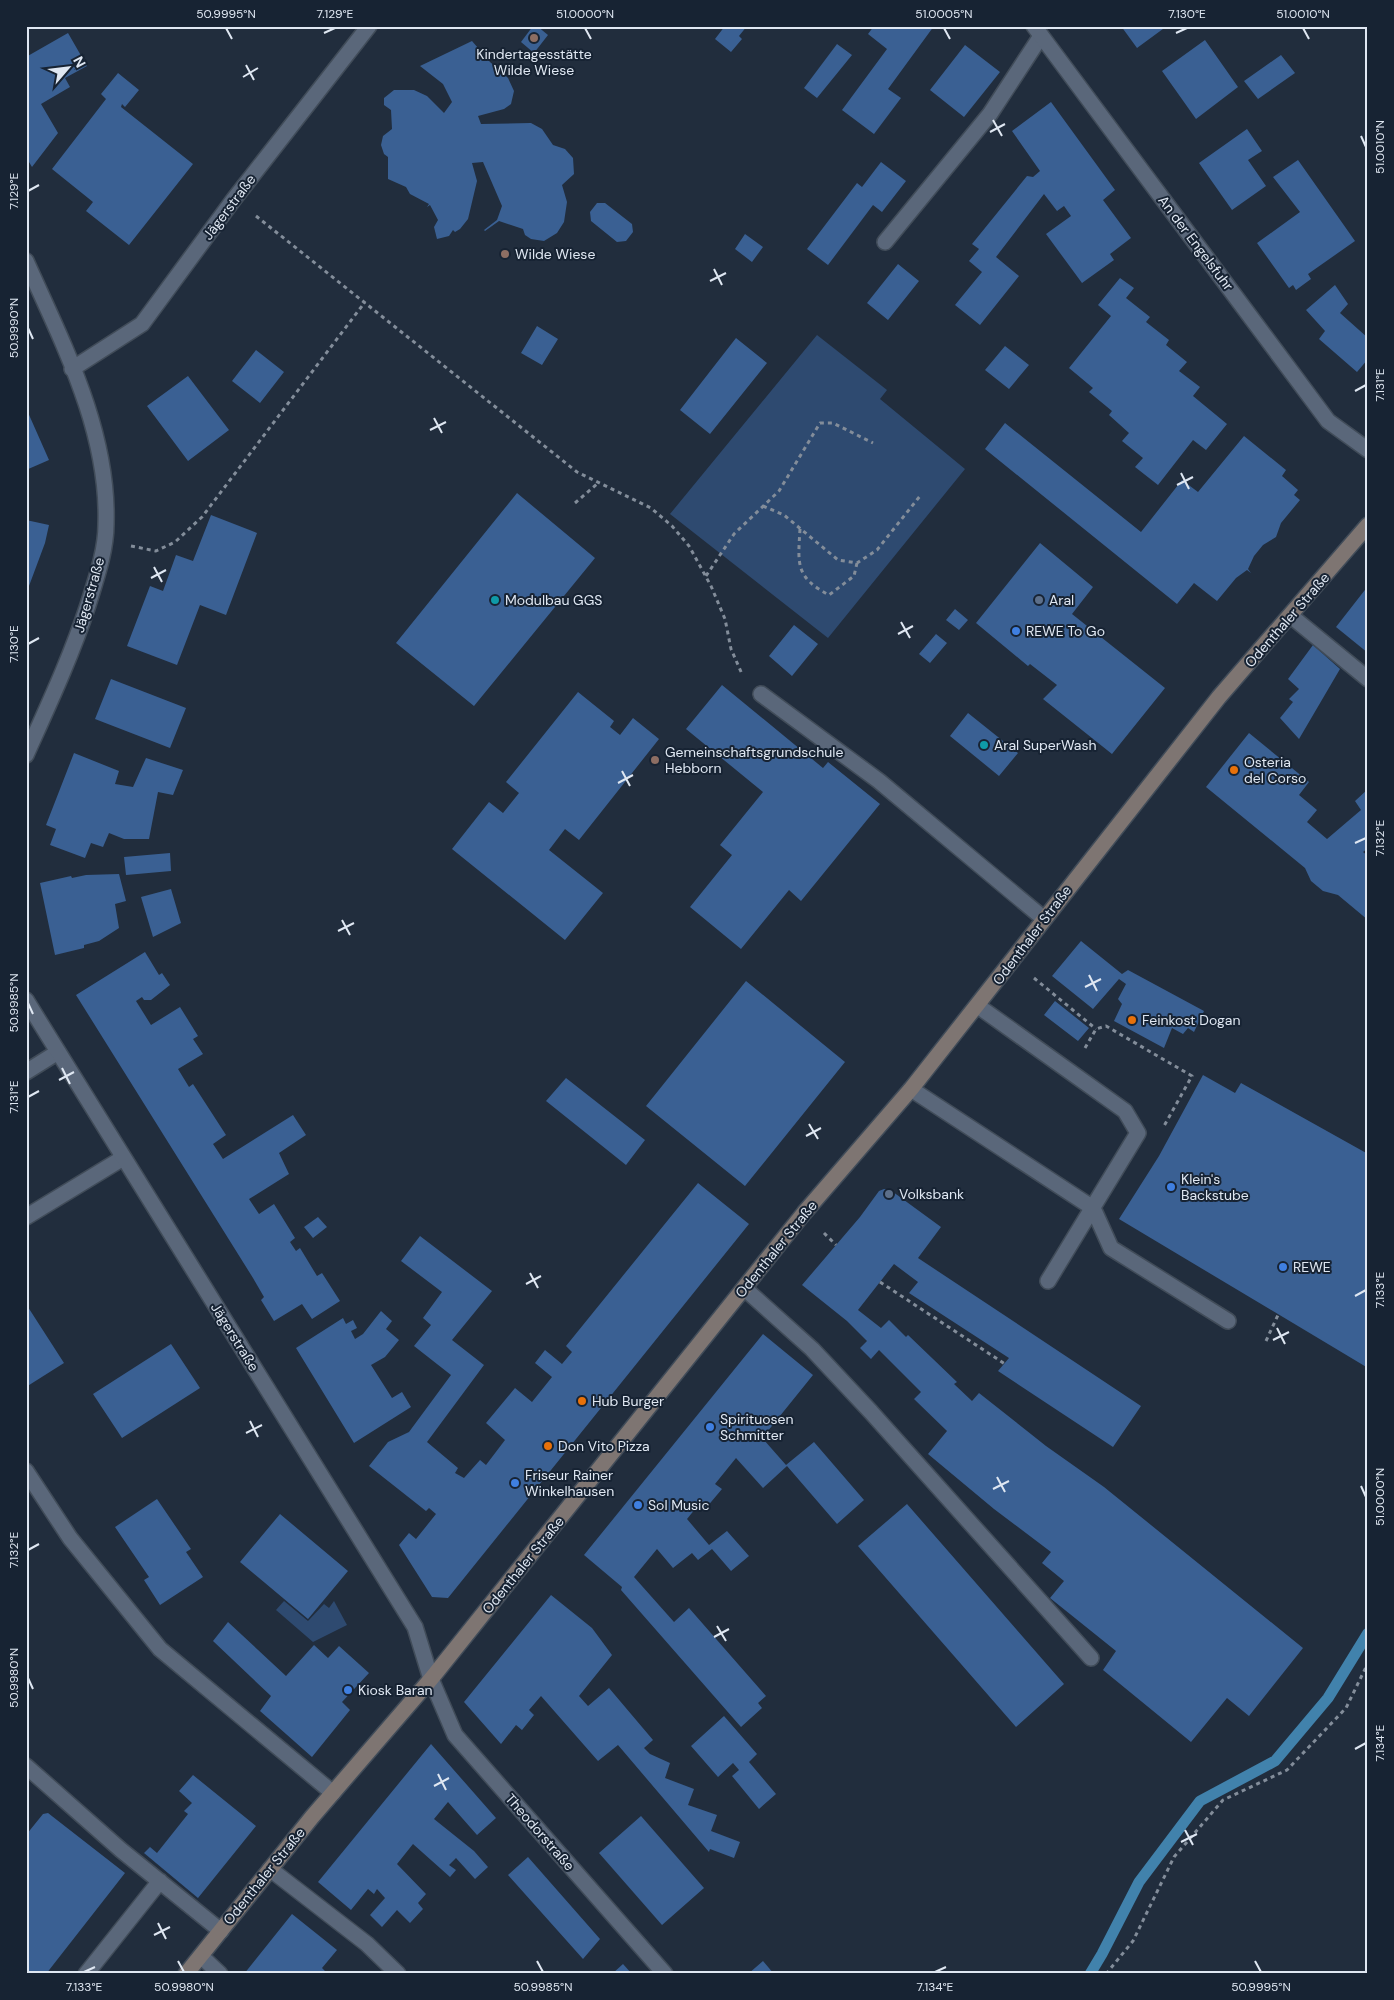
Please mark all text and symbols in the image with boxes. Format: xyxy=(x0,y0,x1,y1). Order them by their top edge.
text: 50.9995°N xyxy=(196,6,256,22)
text: 7.129°E xyxy=(317,6,354,22)
text: 51.0000°N xyxy=(556,6,614,22)
text: 51.0005°N xyxy=(915,6,973,22)
text: 7.130°E xyxy=(1168,6,1206,22)
text: 51.0010°N xyxy=(1276,6,1330,22)
marker: Kindertagesstätte Wilde Wiese xyxy=(528,32,540,44)
north arrow xyxy=(42,42,92,92)
place label: Kindertagesstätte Wilde Wiese xyxy=(476,45,592,79)
text: N xyxy=(69,53,90,71)
text: 51.0010°N xyxy=(1372,120,1388,174)
street label: Jägerstraße xyxy=(199,171,259,243)
text: 7.129°E xyxy=(6,172,22,209)
street label: An der Engelsfuhr xyxy=(1154,192,1238,294)
place label: Wilde Wiese xyxy=(515,245,595,263)
marker: Wilde Wiese xyxy=(499,248,511,260)
text: 50.9990°N xyxy=(6,298,22,358)
text: 7.131°E xyxy=(1372,368,1388,402)
street label: Jägerstraße xyxy=(70,555,108,635)
street label: Odenthaler Straße xyxy=(1241,569,1333,671)
place label: Modulbau GGS xyxy=(505,591,602,609)
place label: Aral xyxy=(1049,591,1074,609)
marker: Modulbau GGS xyxy=(489,594,501,606)
marker: Aral xyxy=(1033,594,1045,606)
place label: REWE To Go xyxy=(1026,622,1105,640)
text: 7.130°E xyxy=(6,625,22,663)
marker: REWE To Go xyxy=(1010,625,1022,637)
place label: Aral SuperWash xyxy=(994,736,1097,754)
marker: Aral SuperWash xyxy=(978,739,990,751)
place label: Gemeinschaftsgrundschule Hebborn xyxy=(665,743,843,777)
place label: Osteria del Corso xyxy=(1244,753,1306,787)
marker: Gemeinschaftsgrundschule Hebborn xyxy=(649,754,661,766)
marker: Osteria del Corso xyxy=(1228,764,1240,776)
text: 7.132°E xyxy=(1372,820,1388,856)
street label: Odenthaler Straße xyxy=(989,882,1075,988)
text: 50.9985°N xyxy=(6,974,22,1032)
place label: Feinkost Dogan xyxy=(1142,1011,1240,1029)
marker: Feinkost Dogan xyxy=(1126,1014,1138,1026)
text: 7.131°E xyxy=(6,1080,22,1114)
place label: Klein's Backstube xyxy=(1181,1170,1249,1204)
marker: Klein's Backstube xyxy=(1165,1181,1177,1193)
place label: Volksbank xyxy=(899,1185,964,1203)
marker: Volksbank xyxy=(883,1188,895,1200)
street label: Odenthaler Straße xyxy=(731,1197,821,1301)
place label: REWE xyxy=(1293,1258,1331,1276)
marker: REWE xyxy=(1277,1261,1289,1273)
text: 7.133°E xyxy=(1372,1271,1388,1308)
street label: Jägerstraße xyxy=(207,1299,263,1375)
place label: Hub Burger xyxy=(592,1392,664,1410)
marker: Hub Burger xyxy=(576,1395,588,1407)
place label: Spirituosen Schmitter xyxy=(720,1410,794,1444)
marker: Spirituosen Schmitter xyxy=(704,1421,716,1433)
place label: Don Vito Pizza xyxy=(558,1437,650,1455)
marker: Don Vito Pizza xyxy=(542,1440,554,1452)
place label: Friseur Rainer Winkelhausen xyxy=(525,1466,614,1500)
text: 51.0000°N xyxy=(1372,1468,1388,1526)
marker: Friseur Rainer Winkelhausen xyxy=(509,1477,521,1489)
place label: Sol Music xyxy=(648,1496,709,1514)
marker: Sol Music xyxy=(632,1499,644,1511)
street label: Odenthaler Straße xyxy=(478,1513,568,1617)
text: 7.132°E xyxy=(6,1532,22,1568)
text: 50.9980°N xyxy=(6,1648,22,1708)
place label: Kiosk Baran xyxy=(358,1681,433,1699)
marker: Kiosk Baran xyxy=(342,1684,354,1696)
text: 7.134°E xyxy=(1372,1724,1388,1761)
street label: Theodorstraße xyxy=(502,1790,578,1874)
street label: Odenthaler Straße xyxy=(219,1824,309,1928)
text: 7.133°E xyxy=(66,1979,103,1995)
text: 50.9980°N xyxy=(154,1979,214,1995)
text: 50.9985°N xyxy=(514,1979,572,1995)
text: 7.134°E xyxy=(917,1979,954,1995)
text: 50.9995°N xyxy=(1231,1979,1291,1995)

